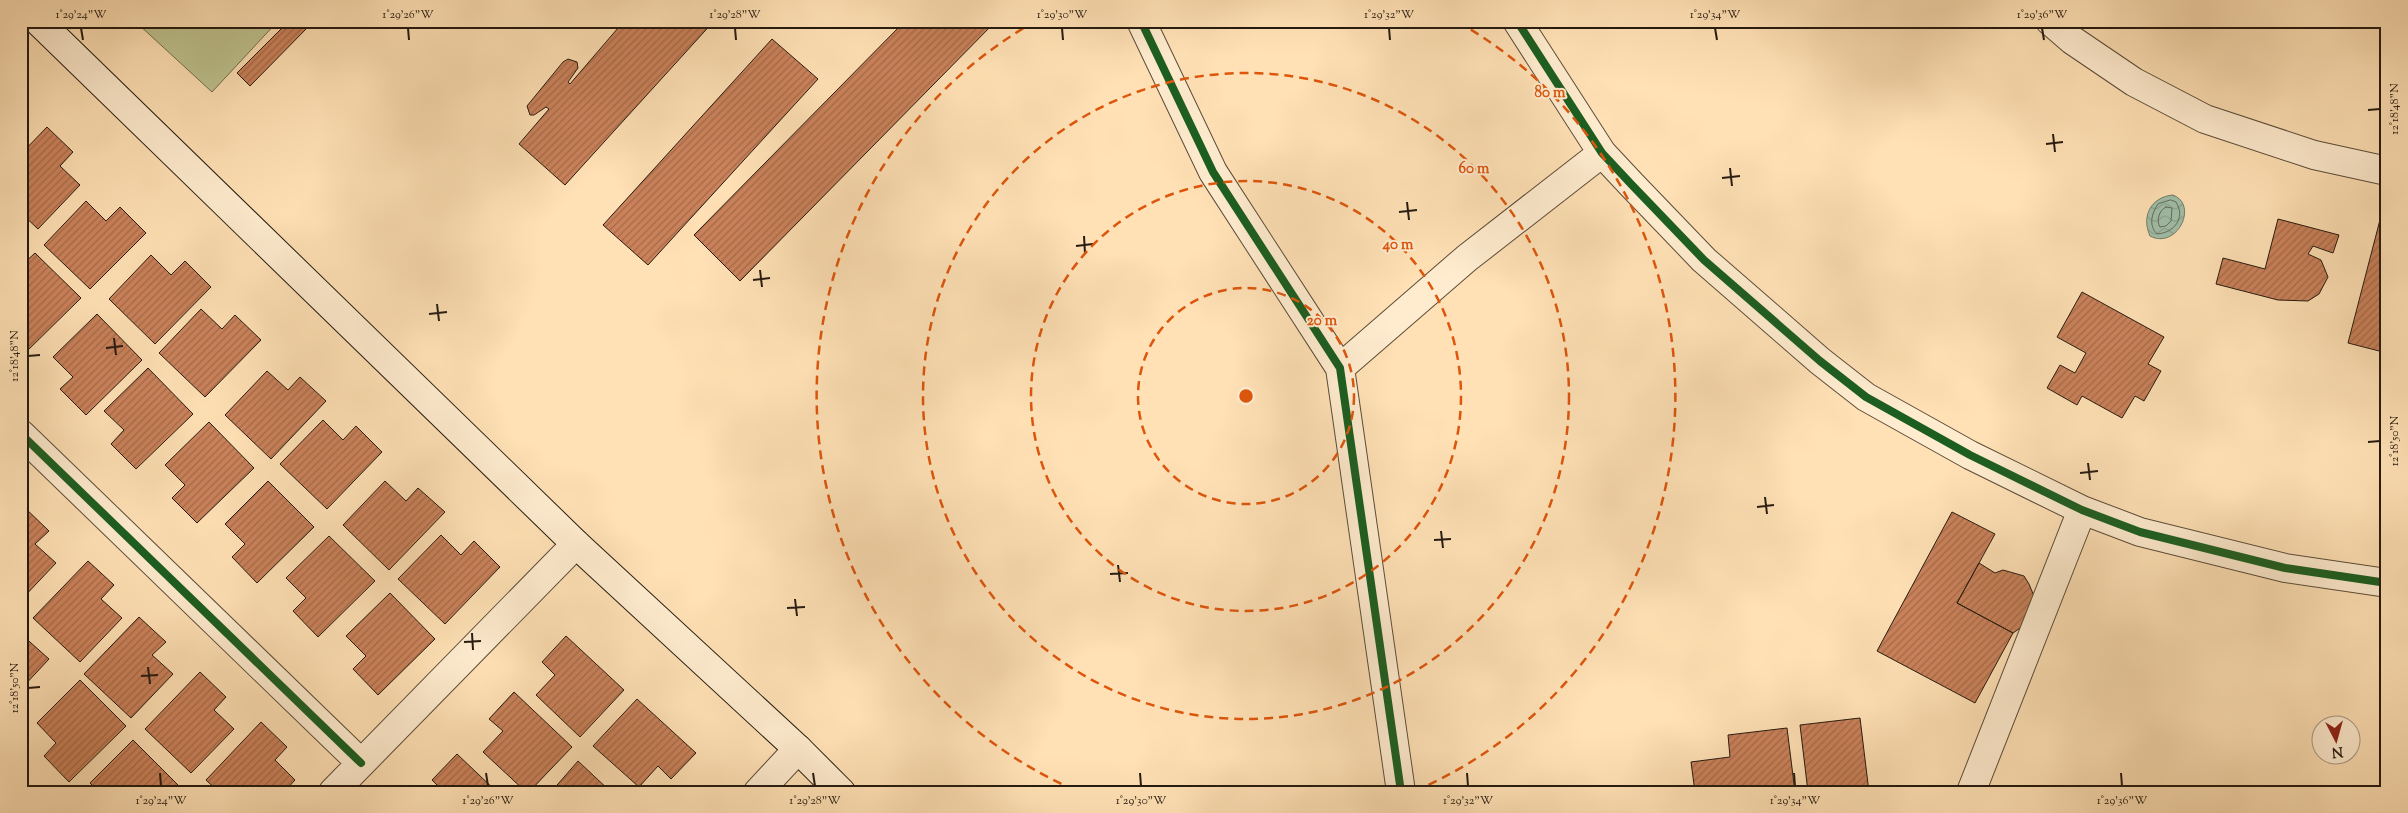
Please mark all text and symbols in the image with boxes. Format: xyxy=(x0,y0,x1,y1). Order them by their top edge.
text: 1°29'24"W xyxy=(55,6,107,24)
text: 1°29'26"W xyxy=(382,6,434,24)
text: 1°29'28"W xyxy=(709,6,761,24)
text: 1°29'30"W xyxy=(1037,6,1088,24)
text: 1°29'32"W xyxy=(1364,6,1415,24)
text: 1°29'34"W xyxy=(1690,6,1741,24)
text: 1°29'36"W xyxy=(2017,6,2068,24)
text: 80 m xyxy=(1534,83,1566,104)
text: 12°18'48"N xyxy=(2386,83,2404,135)
text: 60 m xyxy=(1459,159,1490,180)
text: 40 m xyxy=(1382,235,1414,256)
text: 20 m xyxy=(1307,311,1338,332)
text: 12°18'48"N xyxy=(6,330,24,382)
centre of rings xyxy=(1237,387,1255,405)
text: 12°18'50"N xyxy=(2386,415,2404,466)
text: 12°18'50"N xyxy=(6,662,24,713)
north arrow xyxy=(2310,716,2360,766)
text: N xyxy=(2331,740,2344,761)
text: 1°29'24"W xyxy=(135,792,187,810)
text: 1°29'26"W xyxy=(462,792,514,810)
text: 1°29'28"W xyxy=(789,792,841,810)
text: 1°29'30"W xyxy=(1116,792,1167,810)
text: 1°29'32"W xyxy=(1443,792,1494,810)
text: 1°29'34"W xyxy=(1770,792,1821,810)
text: 1°29'36"W xyxy=(2097,792,2148,810)

